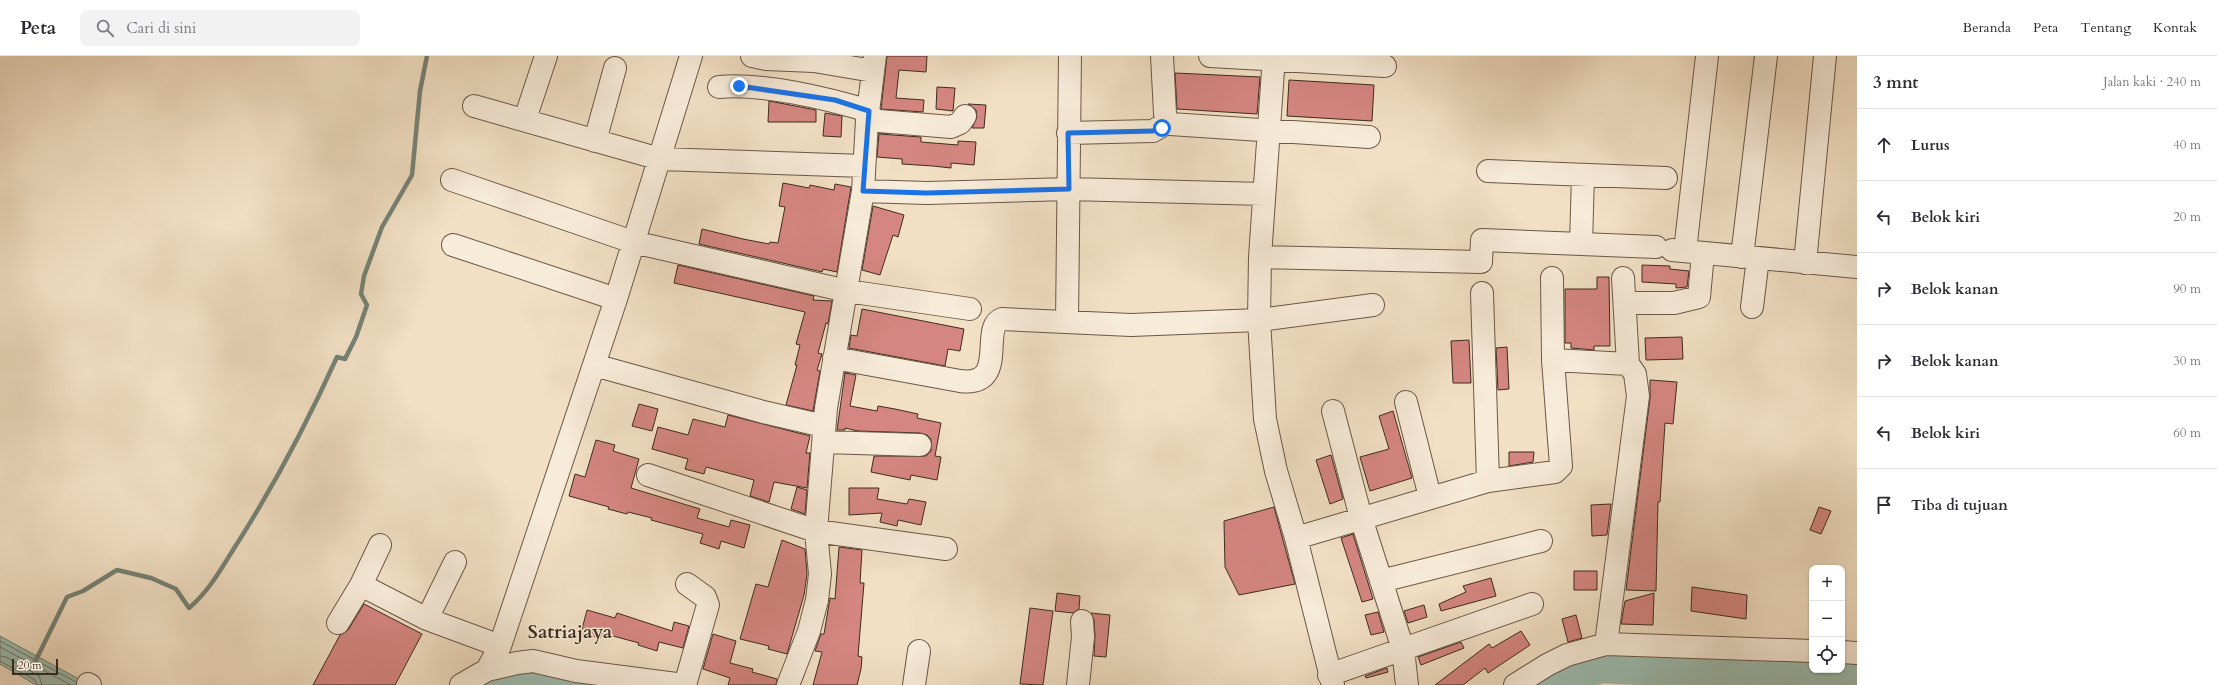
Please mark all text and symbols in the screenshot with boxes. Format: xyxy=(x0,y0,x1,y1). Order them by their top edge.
search box xyxy=(80,10,360,46)
text: Peta xyxy=(20,15,56,41)
icon: search xyxy=(94,17,116,39)
text: Cari di sini xyxy=(126,18,196,38)
text: Beranda xyxy=(1963,18,2011,37)
text: Peta xyxy=(2033,18,2058,37)
text: Tentang xyxy=(2080,18,2131,37)
text: Kontak xyxy=(2153,18,2197,37)
text: 3 mnt xyxy=(1873,71,1918,94)
text: Jalan kaki · 240 m xyxy=(2103,73,2201,91)
route end xyxy=(730,77,748,95)
route start xyxy=(1153,119,1171,137)
icon: ahead xyxy=(1873,134,1895,156)
text: Lurus xyxy=(1911,135,1950,155)
text: 40 m xyxy=(2173,136,2201,154)
icon: left xyxy=(1873,206,1895,228)
text: Belok kiri xyxy=(1911,207,1980,227)
text: 20 m xyxy=(2173,208,2201,226)
icon: right xyxy=(1873,278,1895,300)
text: Belok kanan xyxy=(1911,279,1999,299)
text: 90 m xyxy=(2173,280,2201,298)
icon: right xyxy=(1873,350,1895,372)
text: Belok kanan xyxy=(1911,351,1999,371)
text: 30 m xyxy=(2173,352,2201,370)
icon: left xyxy=(1873,422,1895,444)
text: Belok kiri xyxy=(1911,423,1980,443)
text: 60 m xyxy=(2173,424,2201,442)
icon: arrive xyxy=(1873,494,1895,516)
text: Tiba di tujuan xyxy=(1911,495,2008,515)
map controls xyxy=(1809,565,1845,673)
button: + xyxy=(1809,565,1845,601)
button: − xyxy=(1809,601,1845,637)
district label: Satriajaya xyxy=(528,619,613,645)
button: locate xyxy=(1809,637,1845,673)
scale bar xyxy=(12,657,58,676)
text: 20 m xyxy=(18,658,42,673)

